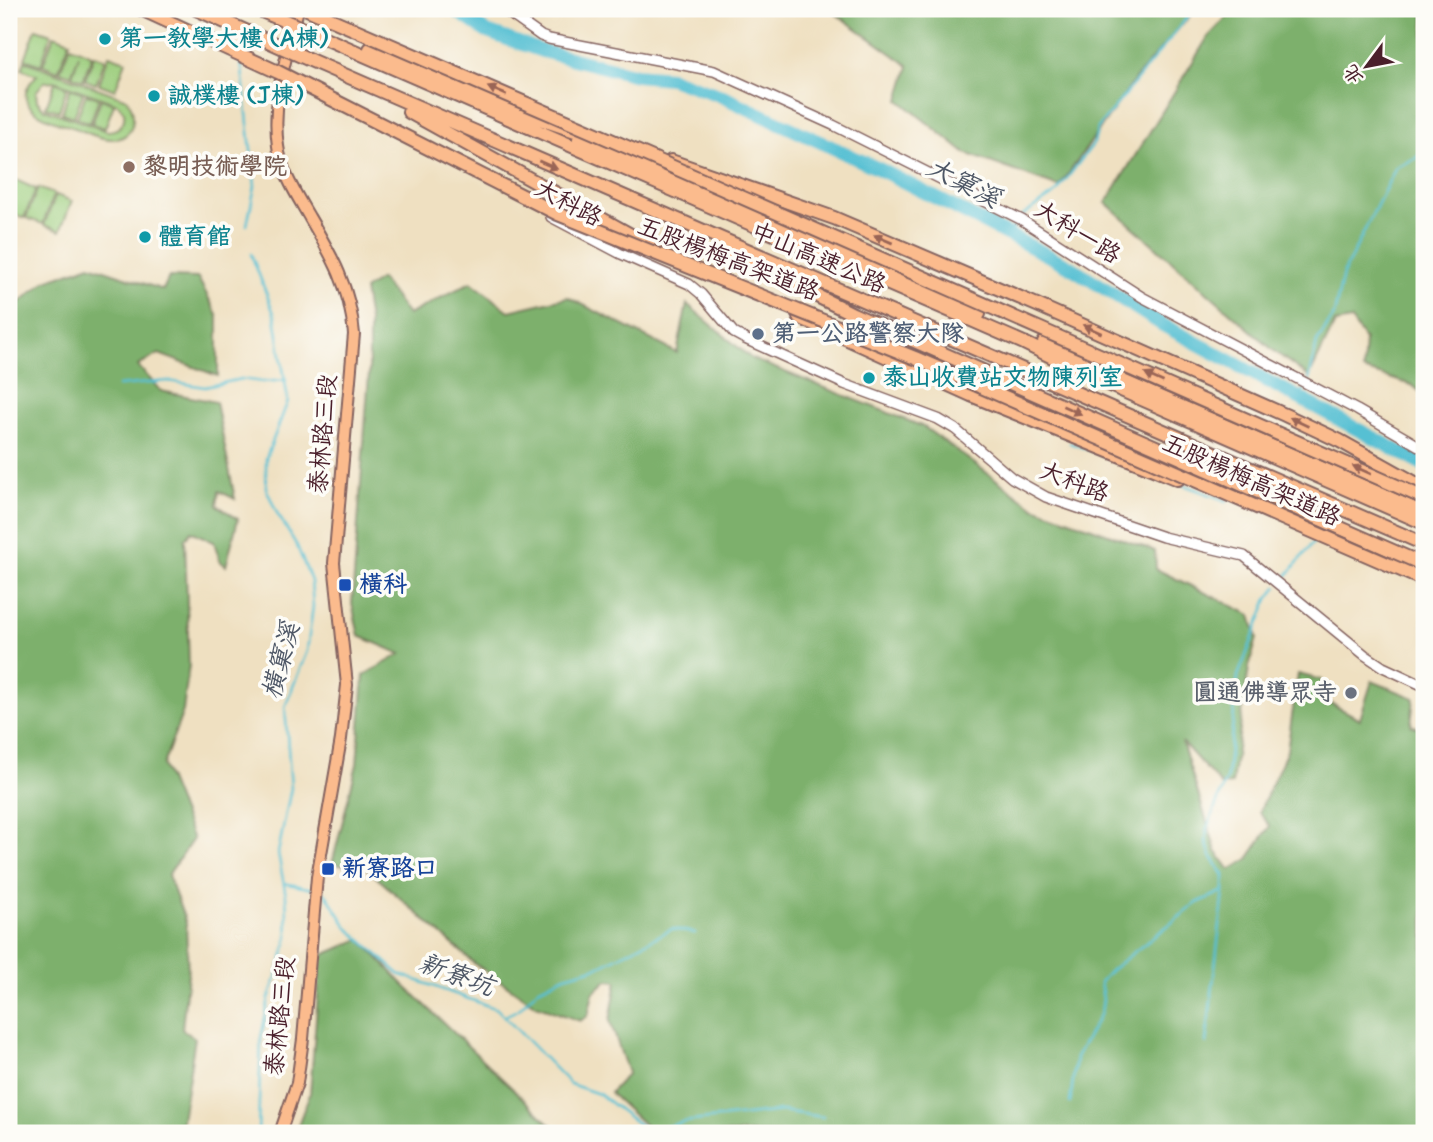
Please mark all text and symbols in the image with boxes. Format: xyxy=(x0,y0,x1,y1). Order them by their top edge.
place label: 第一教學大樓 (A棟) xyxy=(119,24,328,55)
marker: 第一教學大樓 (A棟) xyxy=(97,31,113,47)
north arrow xyxy=(1332,32,1402,102)
text: 北 xyxy=(1338,60,1369,89)
place label: 誠樸樓 (J棟) xyxy=(168,81,304,112)
one-way arrow xyxy=(486,85,507,96)
marker: 誠樸樓 (J棟) xyxy=(146,88,162,104)
water label: 大窠溪 xyxy=(921,151,1007,218)
place label: 黎明技術學院 xyxy=(143,152,287,183)
marker: 黎明技術學院 xyxy=(121,159,137,175)
one-way arrow xyxy=(538,159,558,171)
street label: 大科路 xyxy=(529,173,607,235)
street label: 大科一路 xyxy=(1028,194,1126,272)
street label: 五股楊梅高架道路 xyxy=(633,211,823,309)
street label: 中山高速公路 xyxy=(746,217,890,301)
place label: 體育館 xyxy=(159,222,231,253)
marker: 體育館 xyxy=(137,229,153,245)
one-way arrow xyxy=(872,233,893,244)
place label: 第一公路警察大隊 xyxy=(772,319,965,350)
one-way arrow xyxy=(1081,323,1102,334)
marker: 第一公路警察大隊 xyxy=(750,326,766,342)
place label: 泰山收費站文物陳列室 xyxy=(883,363,1123,394)
marker: 泰山收費站文物陳列室 xyxy=(861,370,877,386)
one-way arrow xyxy=(1144,372,1164,384)
street label: 泰林路三段 xyxy=(303,373,345,495)
one-way arrow xyxy=(1061,405,1082,416)
one-way arrow xyxy=(1289,416,1309,428)
street label: 五股楊梅高架道路 xyxy=(1157,428,1345,534)
street label: 大科路 xyxy=(1035,456,1113,510)
one-way arrow xyxy=(1352,464,1372,476)
place label: 橫科 xyxy=(359,570,408,601)
marker: 橫科 xyxy=(337,577,353,593)
water label: 橫窠溪 xyxy=(255,617,309,703)
place label: 圓通佛導眾寺 xyxy=(1193,678,1337,709)
marker: 圓通佛導眾寺 xyxy=(1343,685,1359,701)
place label: 新寮路口 xyxy=(342,854,438,885)
marker: 新寮路口 xyxy=(320,861,336,877)
water label: 新寮坑 xyxy=(414,947,501,1006)
street label: 泰林路三段 xyxy=(259,955,303,1077)

